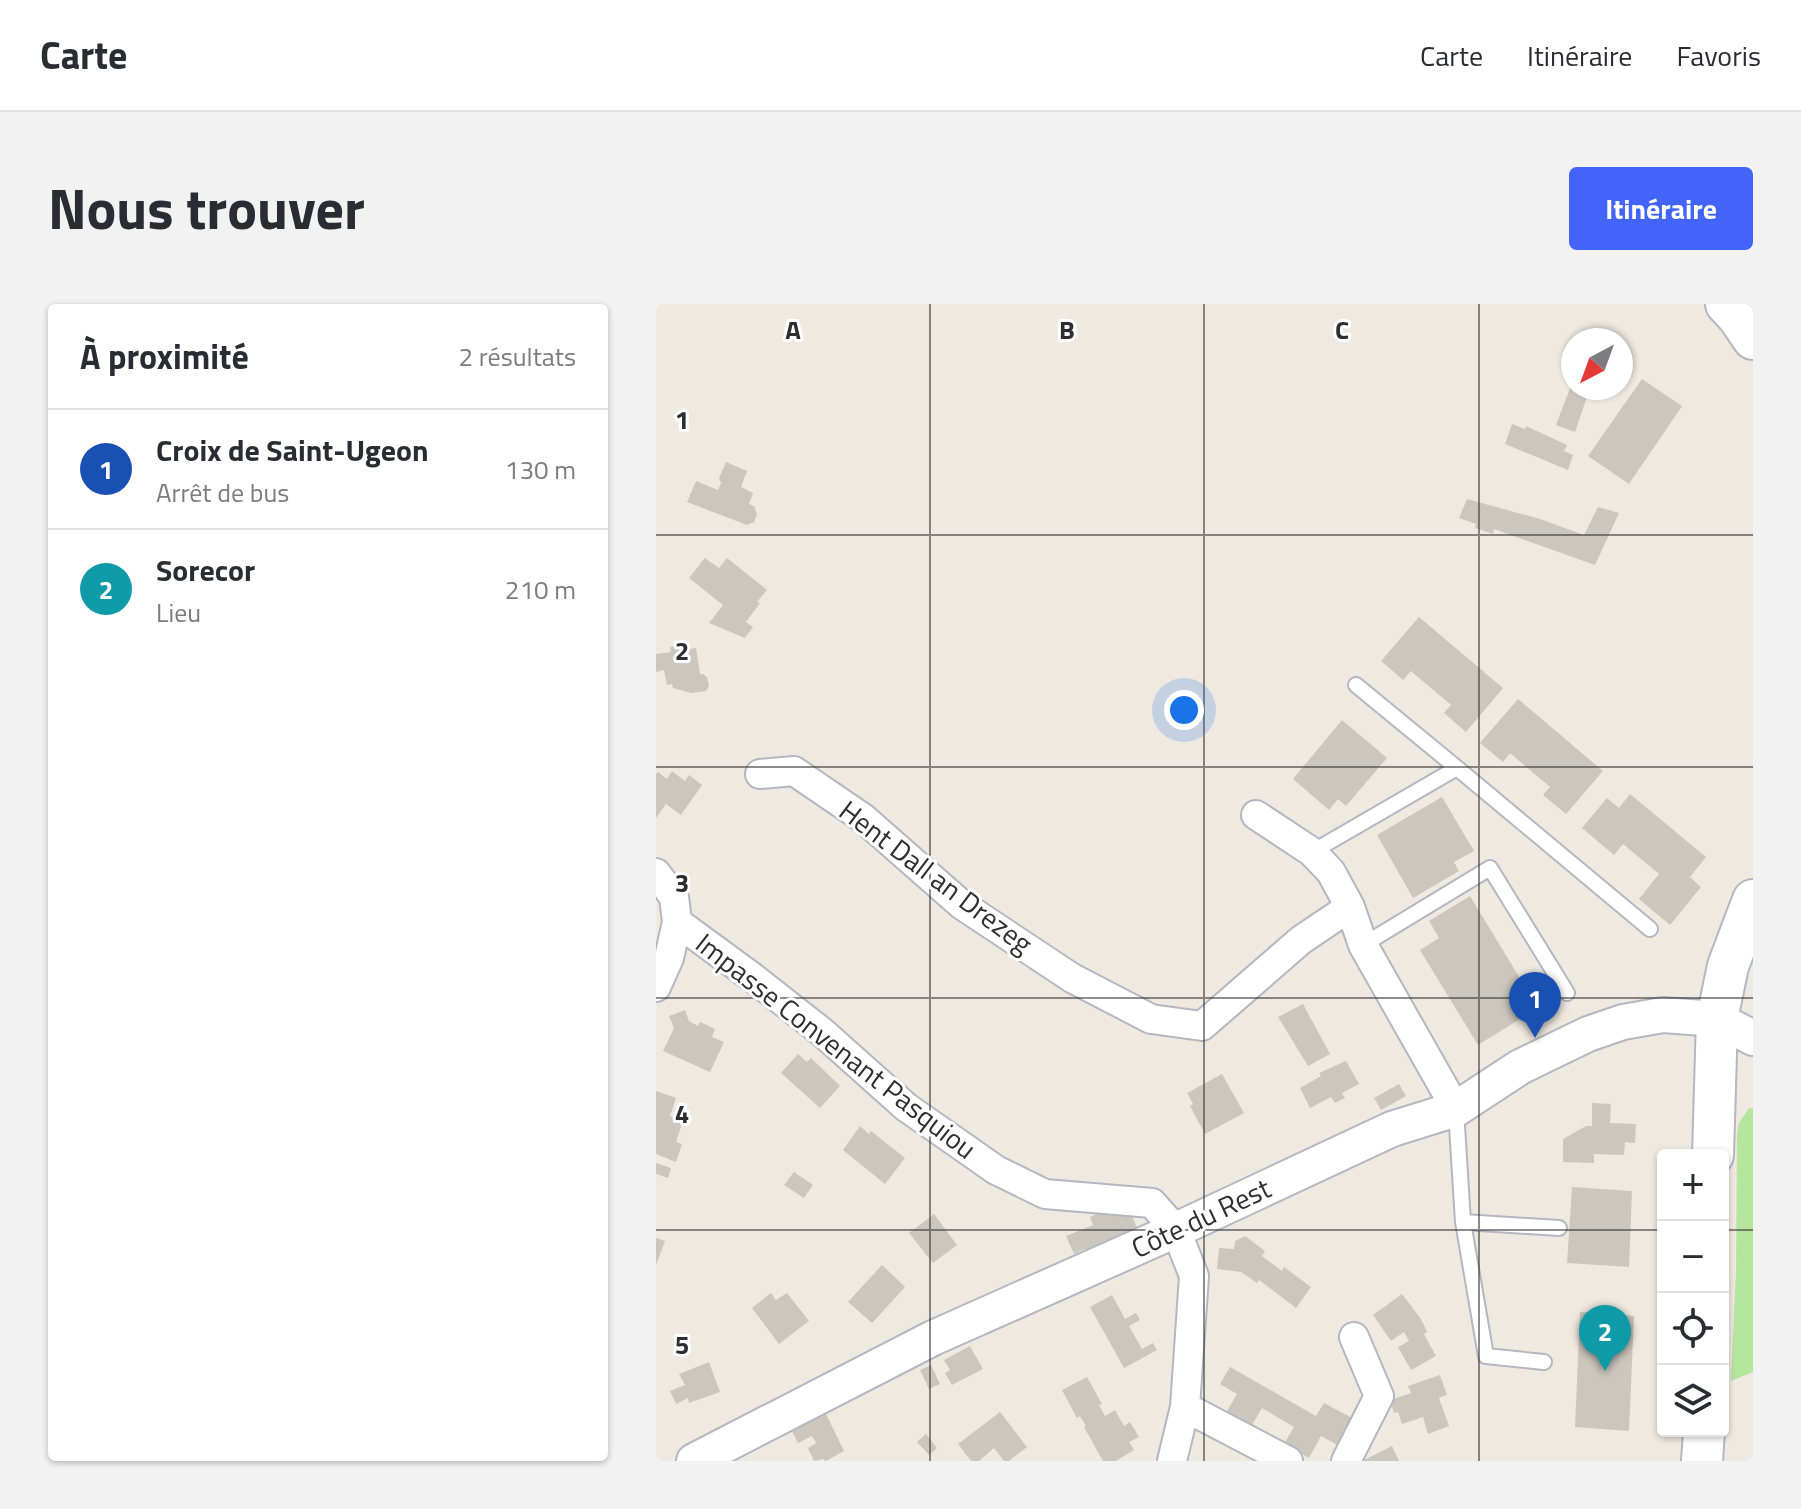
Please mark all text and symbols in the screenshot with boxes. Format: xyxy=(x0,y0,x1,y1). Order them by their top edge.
text: Carte xyxy=(40,26,127,84)
text: Carte xyxy=(1420,34,1483,77)
text: Itinéraire xyxy=(1527,34,1632,77)
text: Favoris xyxy=(1676,34,1761,77)
text: Nous trouver xyxy=(48,166,365,251)
button: Itinéraire xyxy=(1569,167,1753,250)
text: A xyxy=(785,310,801,349)
text: B xyxy=(1059,310,1075,349)
text: C xyxy=(1335,310,1349,349)
north arrow xyxy=(1561,328,1633,400)
text: À proximité xyxy=(80,330,249,382)
text: 2 résultats xyxy=(459,337,576,376)
text: 1 xyxy=(675,400,689,439)
text: Croix de Saint-Ugeon xyxy=(156,427,429,473)
text: 1 xyxy=(99,450,113,489)
text: 130 m xyxy=(505,450,576,489)
text: Arrêt de bus xyxy=(156,473,289,512)
text: Sorecor xyxy=(156,547,255,593)
text: 2 xyxy=(99,570,113,609)
text: 210 m xyxy=(505,570,576,609)
text: Lieu xyxy=(156,593,201,632)
text: 2 xyxy=(675,631,689,670)
your location xyxy=(1164,690,1204,730)
street label: Hent Dall an Drezeg xyxy=(830,789,1042,964)
text: 3 xyxy=(675,863,689,902)
street label: Impasse Convenant Pasquiou xyxy=(687,922,986,1169)
pin: 1 xyxy=(1509,972,1561,1038)
text: 4 xyxy=(675,1094,689,1133)
map controls xyxy=(1657,1149,1729,1437)
button: + xyxy=(1657,1149,1729,1221)
street label: Côte du Rest xyxy=(1124,1166,1278,1269)
button: − xyxy=(1657,1221,1729,1293)
button: locate xyxy=(1657,1293,1729,1365)
pin: 2 xyxy=(1579,1305,1631,1371)
text: 5 xyxy=(675,1325,689,1364)
button: layers xyxy=(1657,1365,1729,1437)

